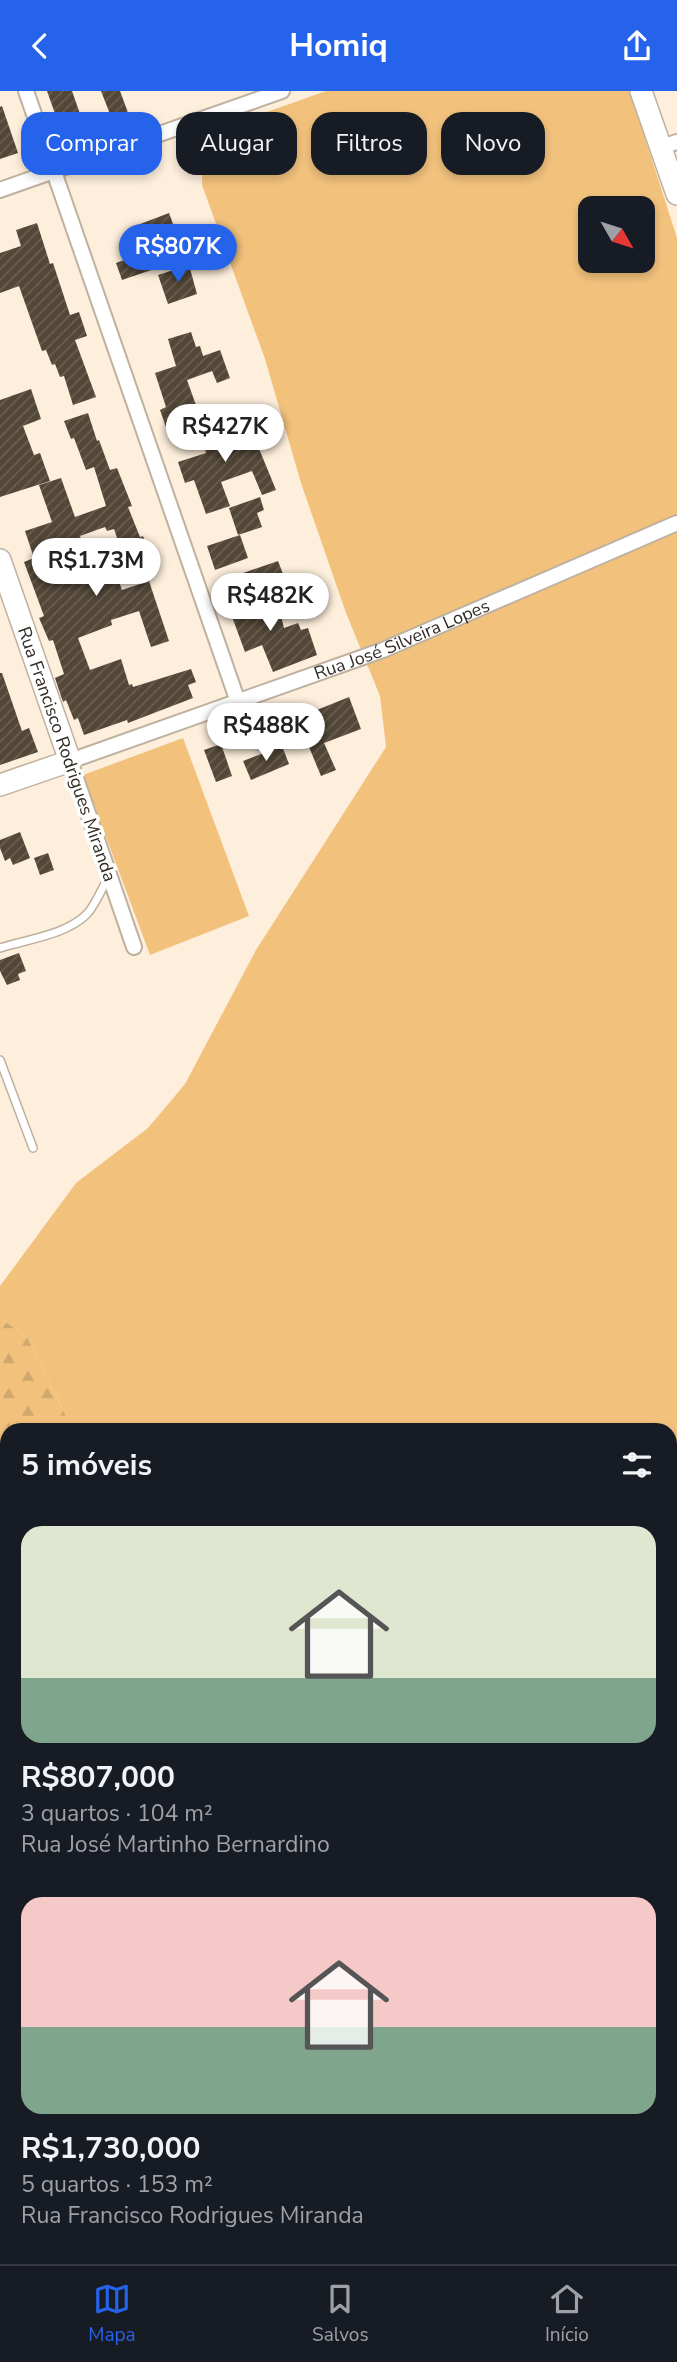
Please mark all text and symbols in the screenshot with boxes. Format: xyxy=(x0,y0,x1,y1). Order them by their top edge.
text: Homiq xyxy=(289,24,388,67)
icon: back xyxy=(21,27,59,65)
icon: share xyxy=(618,27,656,65)
chip: Comprar xyxy=(21,112,162,175)
chip: Alugar xyxy=(176,112,297,175)
chip: Filtros xyxy=(311,112,427,175)
chip: Novo xyxy=(441,112,545,175)
north arrow xyxy=(578,196,654,273)
map controls xyxy=(578,196,655,273)
pin: R$807K xyxy=(121,225,235,284)
text: R$807K xyxy=(135,231,221,262)
pin: R$427K xyxy=(168,405,282,464)
text: R$427K xyxy=(182,411,268,442)
pin: R$1.73M xyxy=(31,539,161,598)
text: R$1.73M xyxy=(48,545,144,576)
pin: R$482K xyxy=(213,573,327,633)
text: R$482K xyxy=(227,580,313,611)
street label: Rua José Silveira Lopes xyxy=(311,593,493,686)
street label: Rua Francisco Rodrigues Miranda xyxy=(12,623,122,885)
pin: R$488K xyxy=(209,703,323,763)
text: R$488K xyxy=(223,710,309,741)
text: 5 imóveis xyxy=(21,1445,152,1486)
icon: filters xyxy=(618,1446,656,1484)
icon: home xyxy=(276,1571,402,1697)
text: R$807,000 xyxy=(21,1757,175,1798)
text: 3 quartos · 104 m² xyxy=(21,1798,213,1829)
text: Rua José Martinho Bernardino xyxy=(21,1829,330,1860)
icon: home xyxy=(276,1942,402,2068)
text: R$1,730,000 xyxy=(21,2128,200,2169)
text: 5 quartos · 153 m² xyxy=(21,2169,213,2200)
text: Rua Francisco Rodrigues Miranda xyxy=(21,2200,364,2231)
tab: Mapa xyxy=(88,2280,136,2348)
tab: Salvos xyxy=(312,2280,369,2348)
tab: Início xyxy=(545,2280,589,2348)

